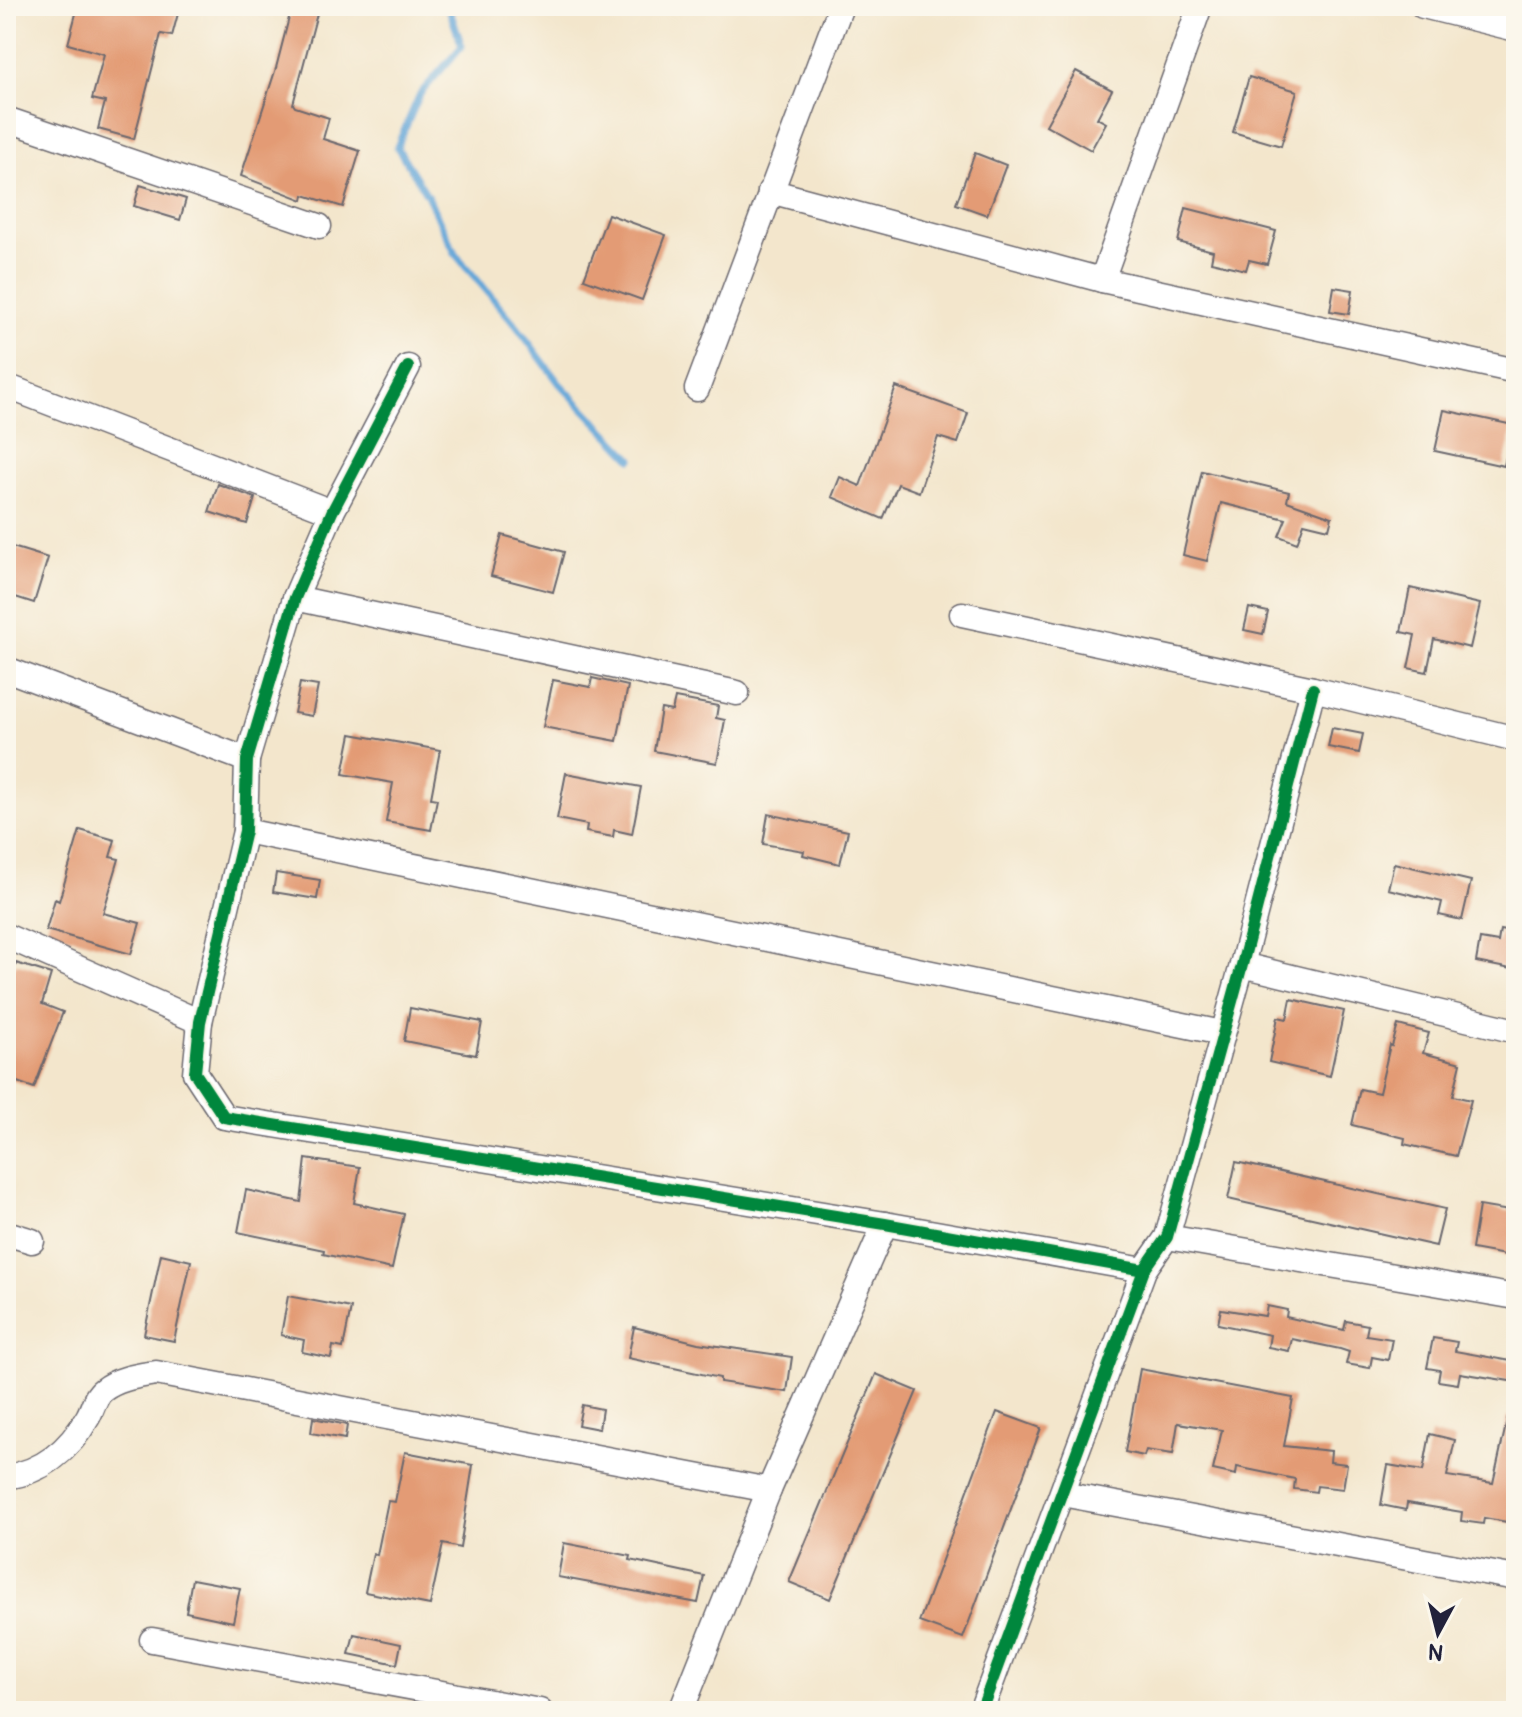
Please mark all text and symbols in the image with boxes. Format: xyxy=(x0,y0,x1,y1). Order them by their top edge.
north arrow xyxy=(1398,1593,1478,1673)
text: N xyxy=(1426,1637,1445,1667)

